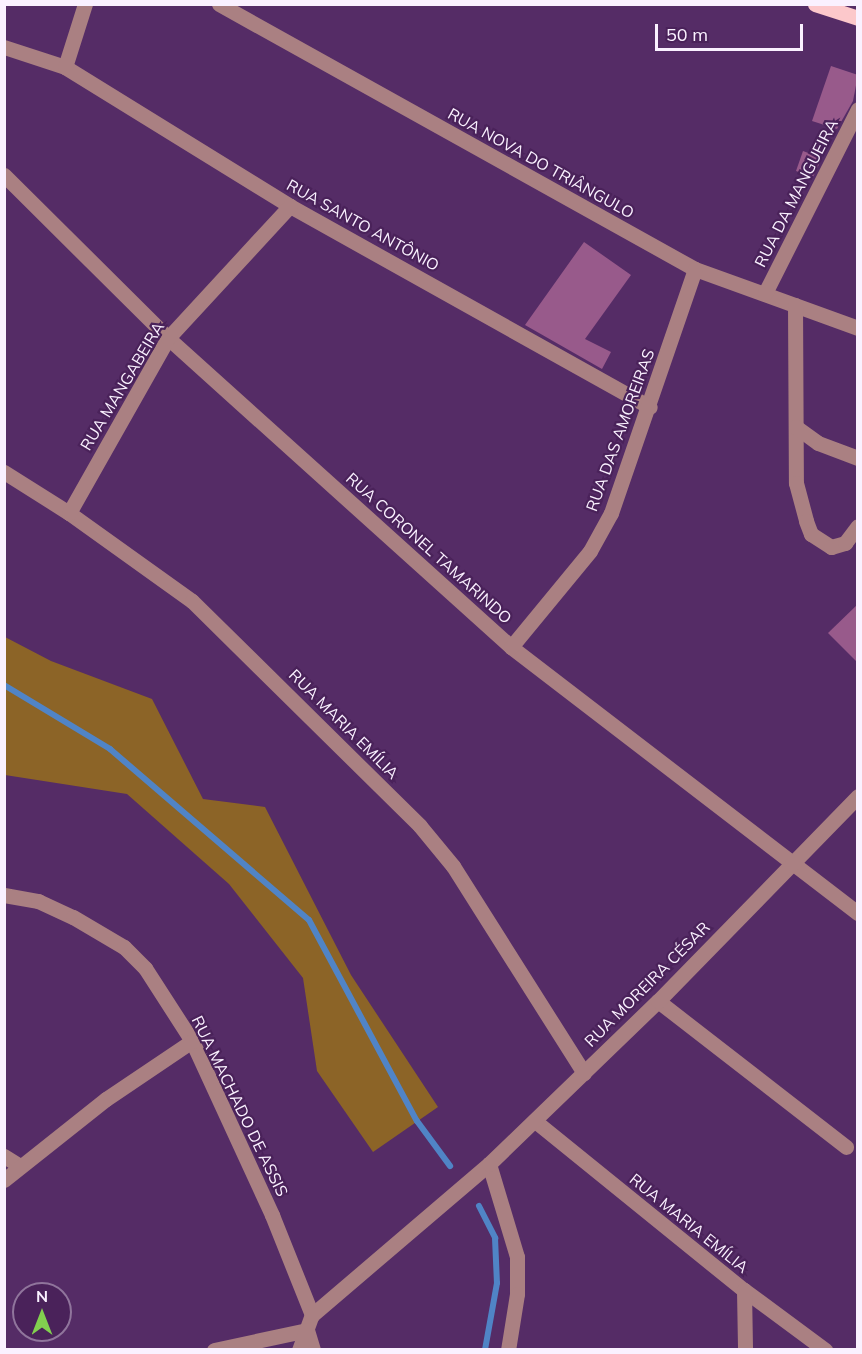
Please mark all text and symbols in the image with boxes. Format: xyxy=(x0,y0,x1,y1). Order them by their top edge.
scale bar xyxy=(658,12,806,50)
text: 50 m xyxy=(666,23,708,46)
street label: RUA NOVA DO TRIÂNGULO xyxy=(445,104,637,222)
street label: RUA DA MANGUEIRA xyxy=(750,116,842,270)
street label: RUA SANTO ANTÔNIO xyxy=(283,175,443,275)
street label: RUA MANGABEIRA xyxy=(76,318,168,454)
street label: RUA DAS AMOREIRAS xyxy=(582,346,658,514)
street label: RUA CORONEL TAMARINDO xyxy=(342,468,516,628)
street label: RUA MARIA EMÍLIA xyxy=(285,665,403,783)
street label: RUA MOREIRA CÉSAR xyxy=(580,917,714,1051)
street label: RUA MACHADO DE ASSIS xyxy=(188,1013,292,1199)
street label: RUA MARIA EMÍLIA xyxy=(626,1169,752,1277)
north arrow xyxy=(12,1282,72,1342)
text: N xyxy=(36,1286,48,1306)

